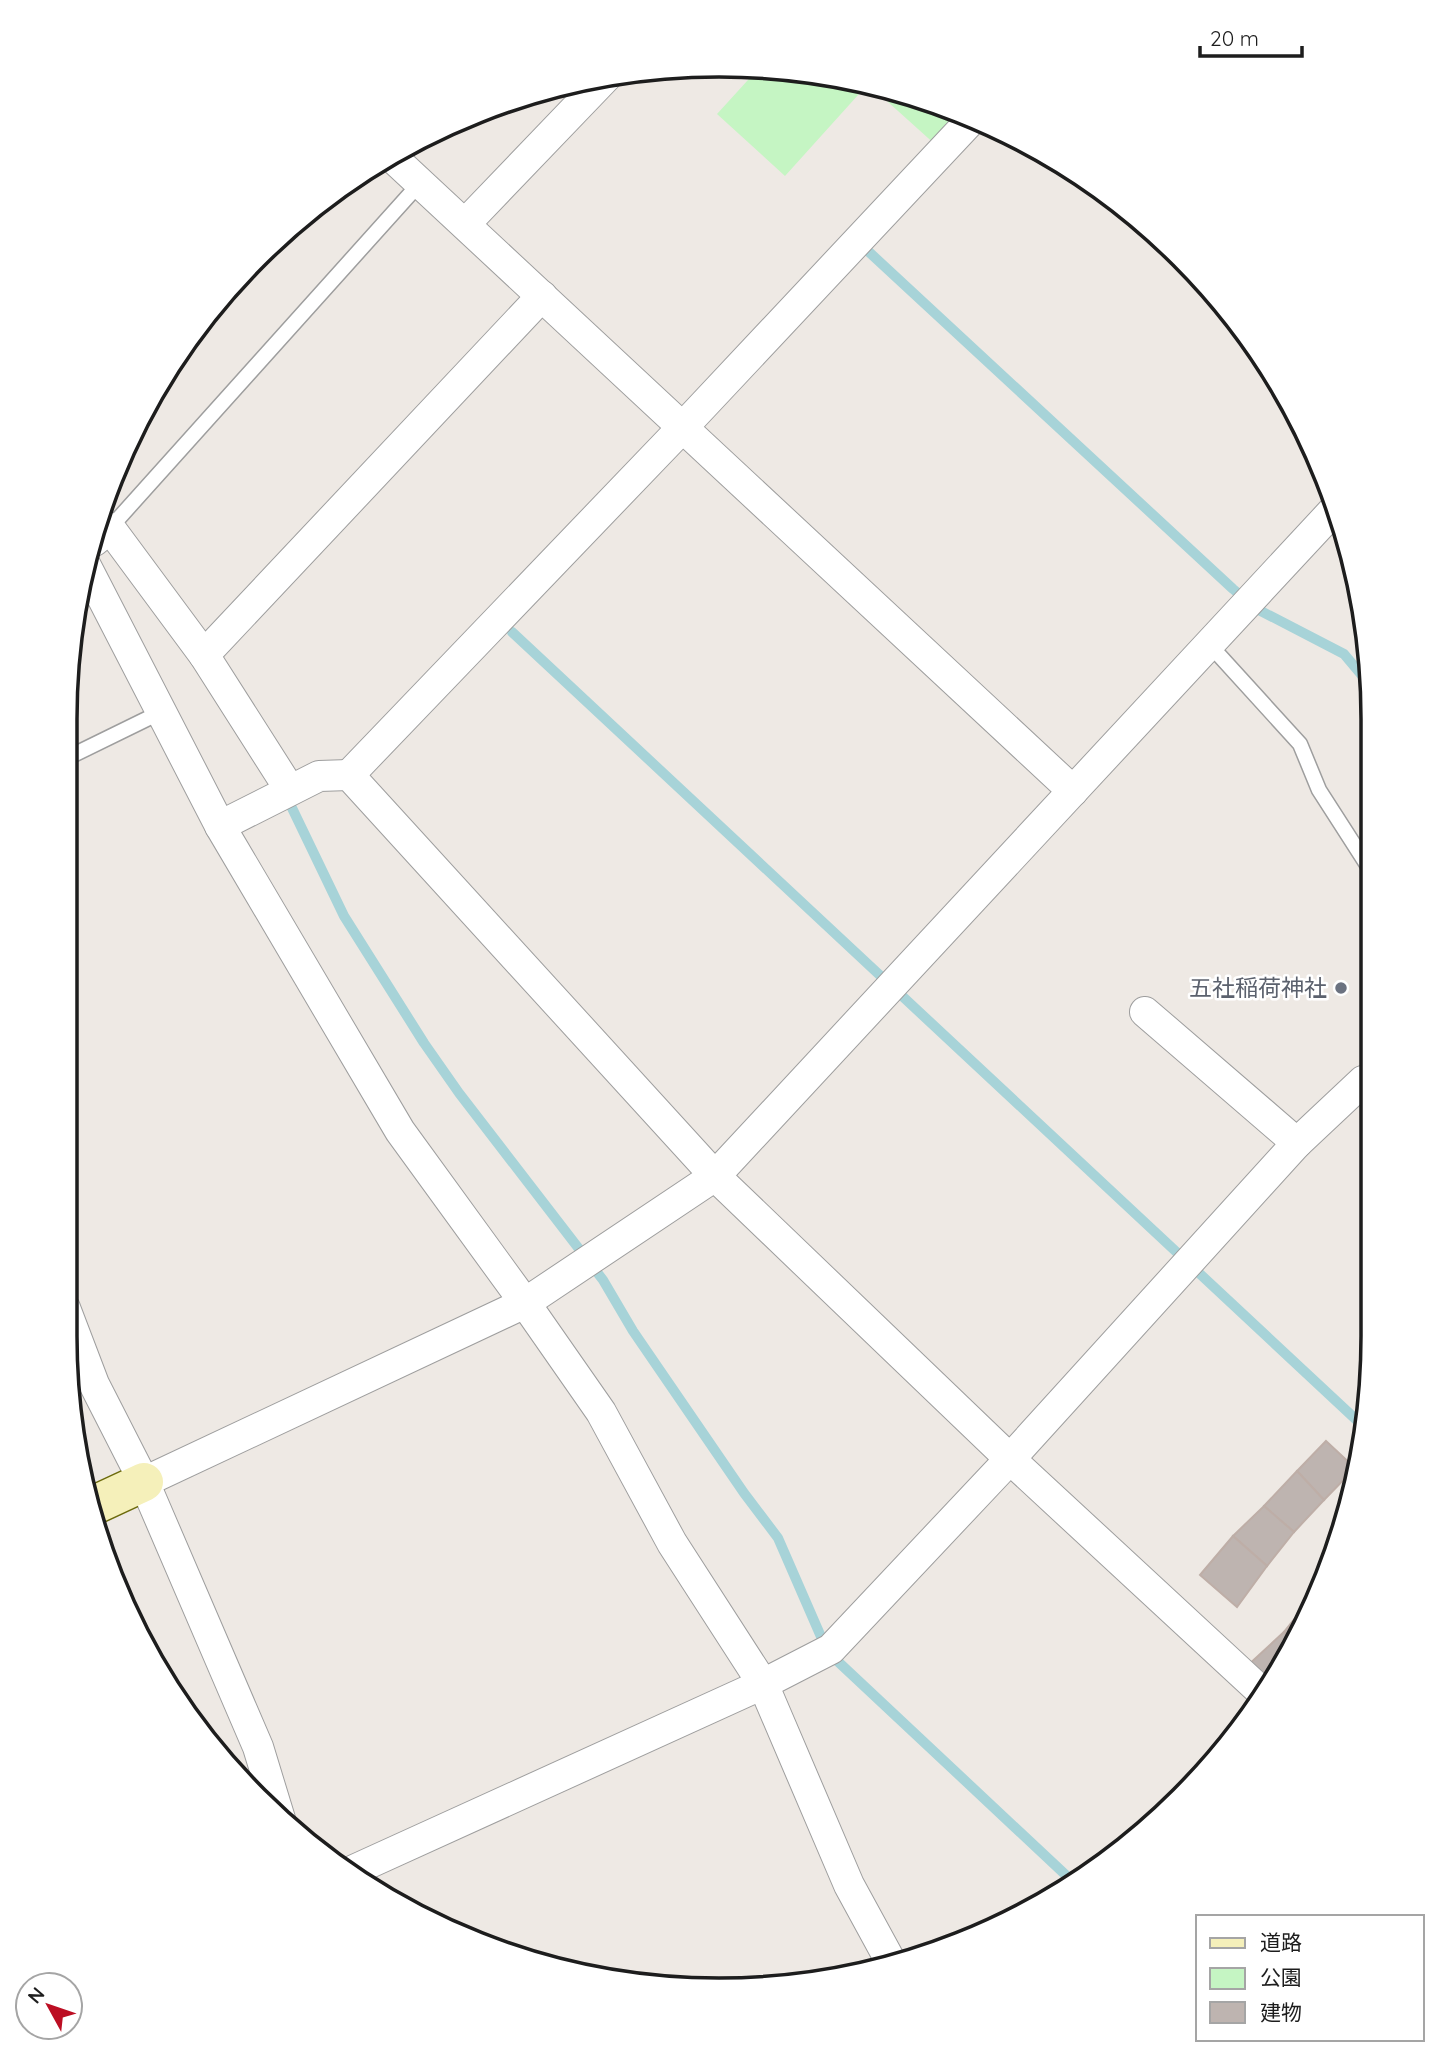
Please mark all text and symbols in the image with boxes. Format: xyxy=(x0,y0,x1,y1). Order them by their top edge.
scale bar xyxy=(1200,14,1302,58)
text: 20 m xyxy=(1210,25,1259,51)
place label: 五社稲荷神社 xyxy=(1189,973,1327,1002)
marker: 五社稲荷神社 xyxy=(1333,980,1349,996)
legend xyxy=(1196,1915,1424,2041)
text: 道路 xyxy=(1260,1929,1302,1955)
text: 公園 xyxy=(1260,1964,1302,1990)
north arrow xyxy=(14,1971,84,2041)
text: N xyxy=(22,1982,50,2008)
text: 建物 xyxy=(1260,1999,1302,2025)

